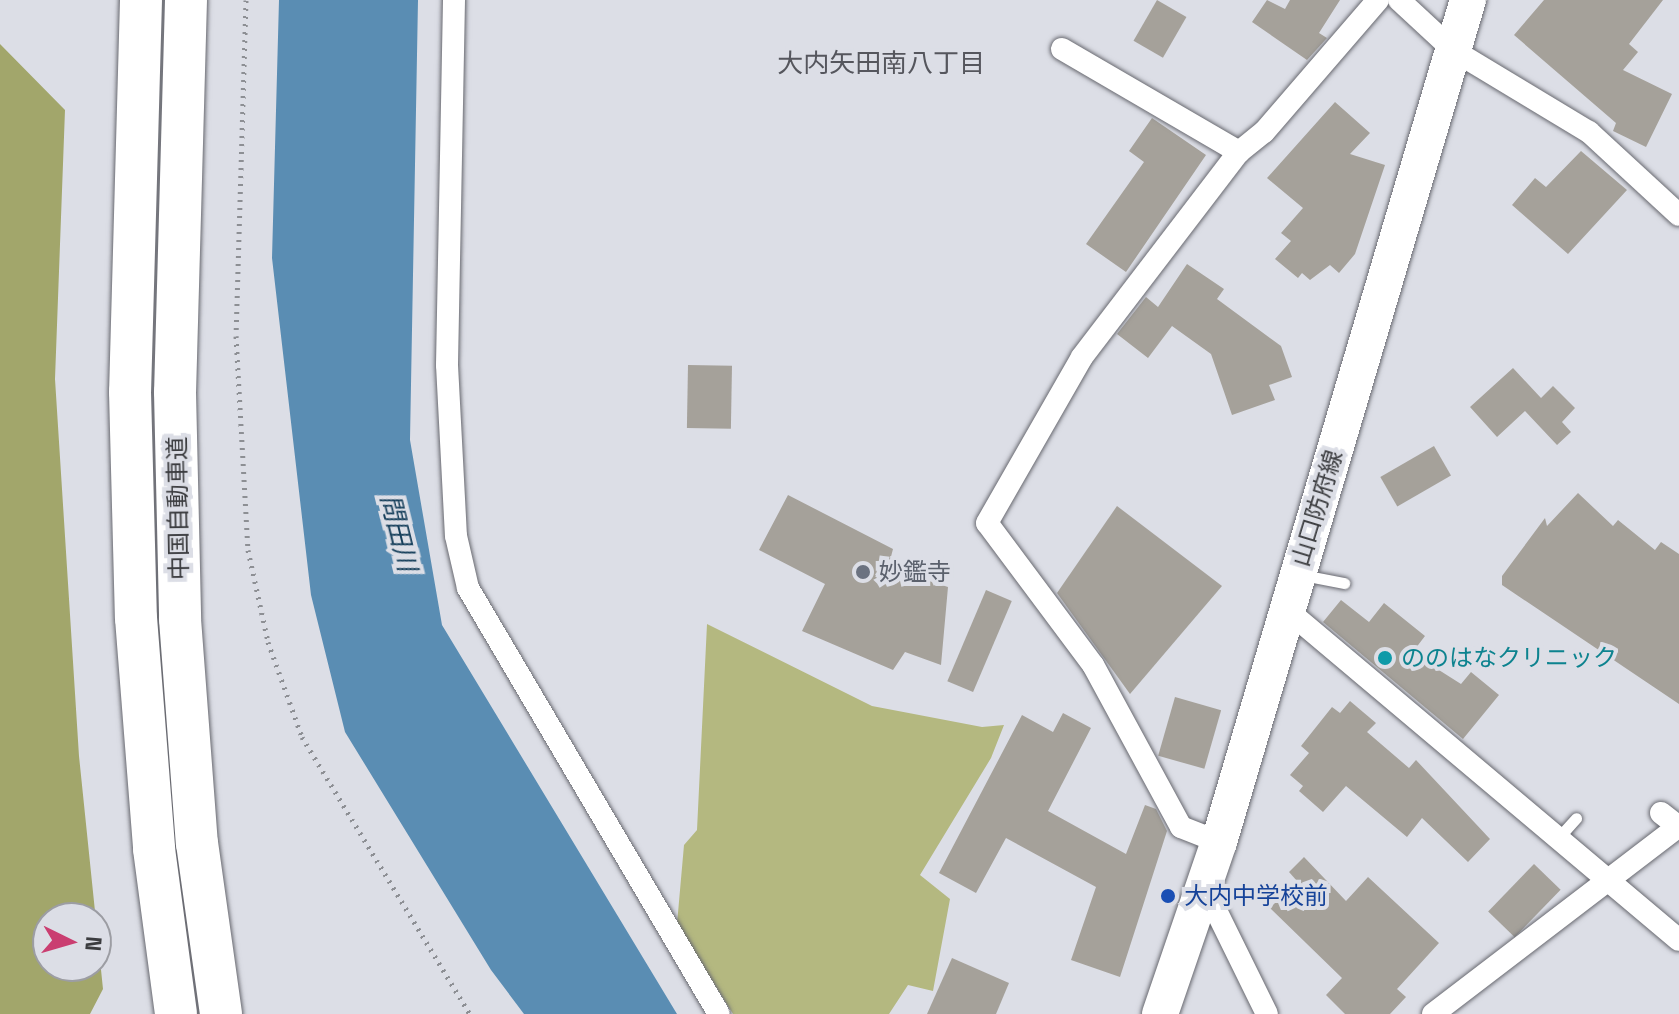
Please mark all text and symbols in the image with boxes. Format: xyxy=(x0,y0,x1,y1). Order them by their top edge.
district label: 大内矢田南八丁目 xyxy=(777,48,985,80)
street label: 中国自動車道 xyxy=(162,436,194,580)
street label: 山口防府線 xyxy=(1286,446,1348,570)
water label: 問田川 xyxy=(373,491,423,575)
place label: 妙鑑寺 xyxy=(879,558,951,586)
marker: 妙鑑寺 xyxy=(854,563,872,581)
place label: ののはなクリニック xyxy=(1401,644,1617,672)
marker: ののはなクリニック xyxy=(1376,649,1394,667)
place label: 大内中学校前 xyxy=(1184,882,1328,910)
marker: 大内中学校前 xyxy=(1159,887,1177,905)
north arrow xyxy=(32,902,112,982)
text: N xyxy=(79,935,109,952)

